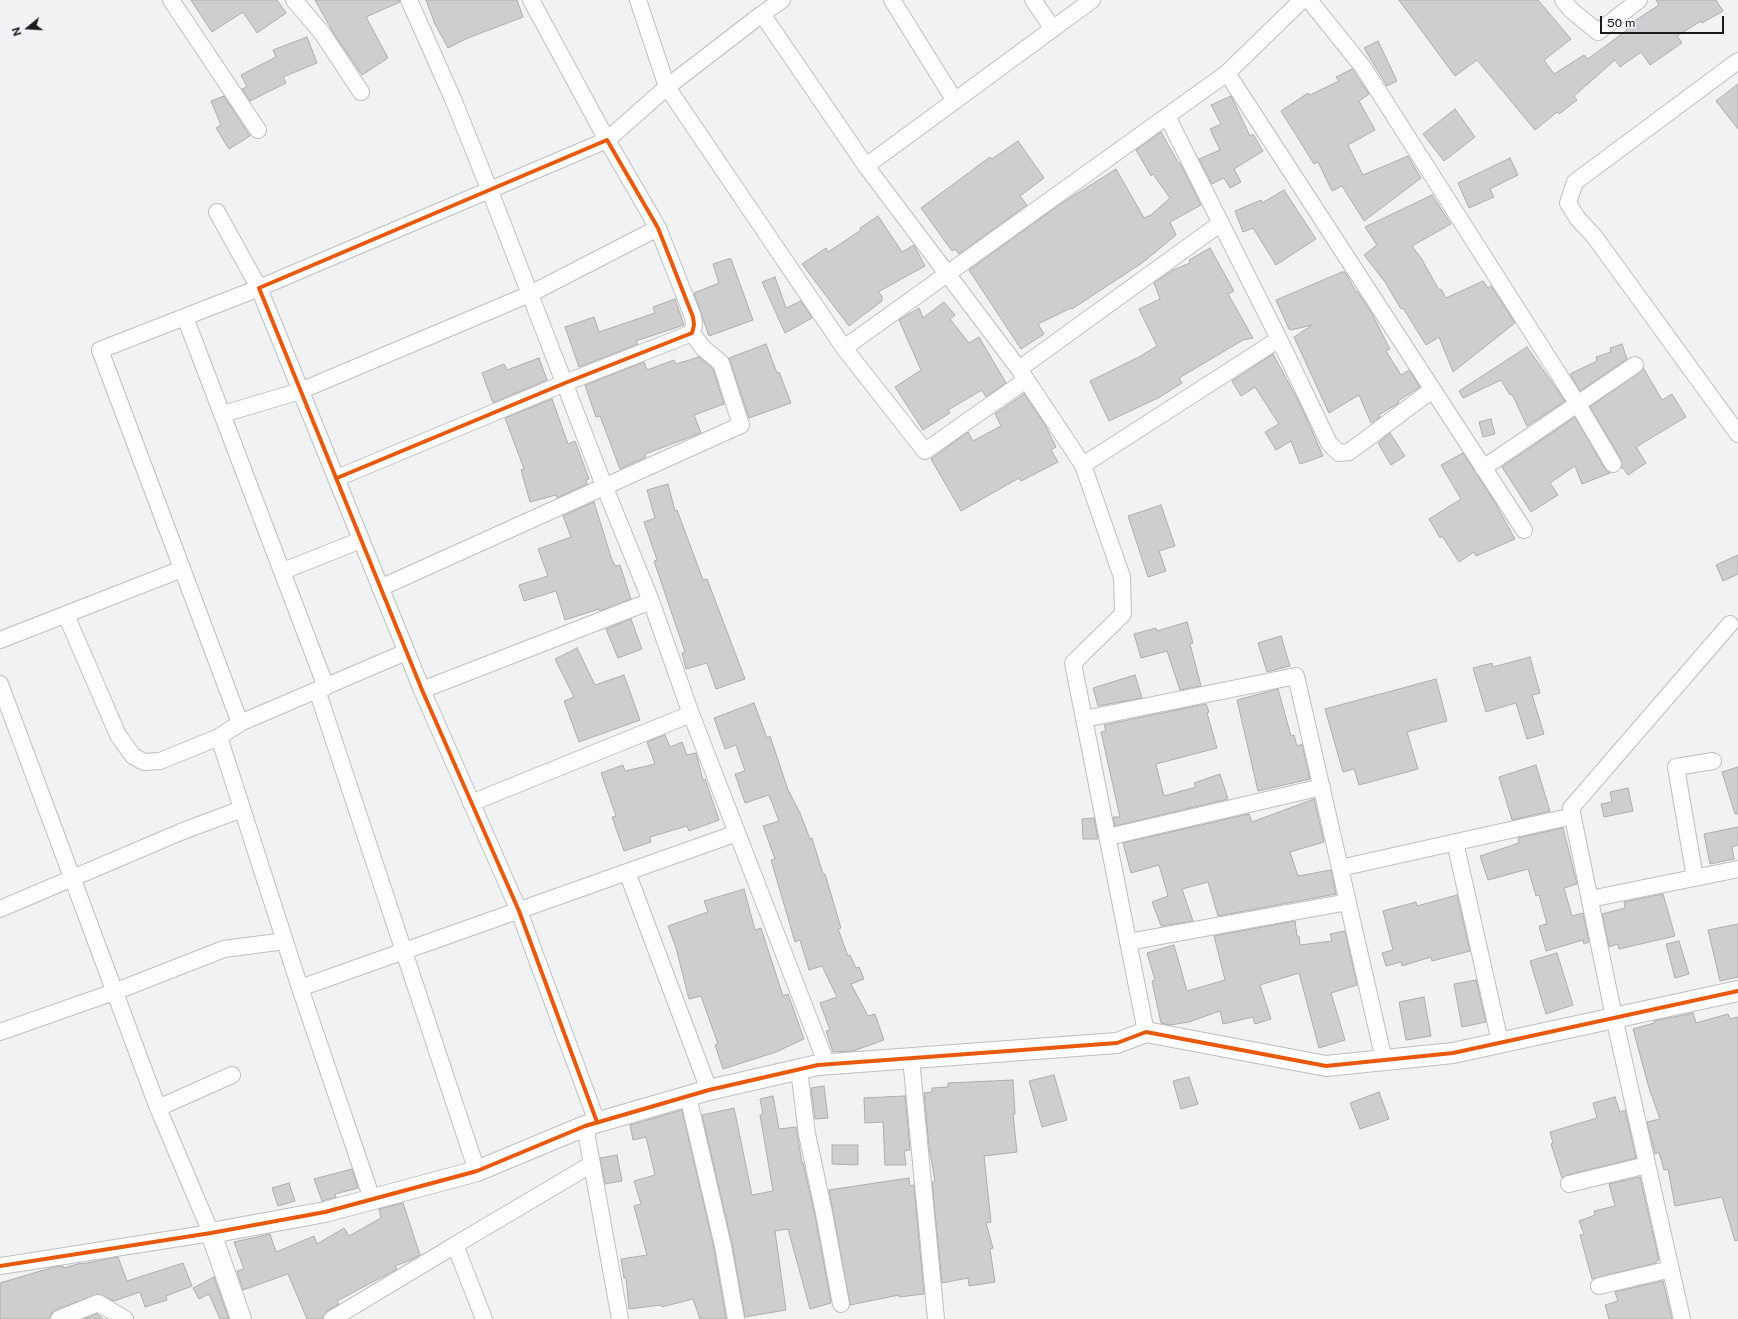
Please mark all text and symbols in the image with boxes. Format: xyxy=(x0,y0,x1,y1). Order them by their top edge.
north arrow xyxy=(8,8,48,48)
scale bar xyxy=(1602,8,1726,34)
text: 50 m xyxy=(1607,16,1635,30)
text: N xyxy=(10,26,24,38)

